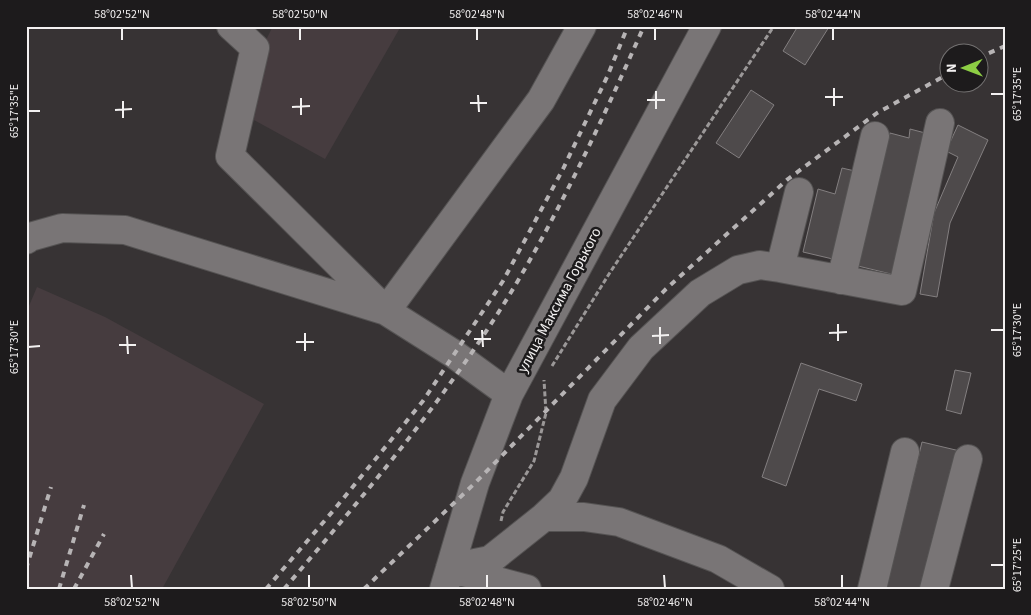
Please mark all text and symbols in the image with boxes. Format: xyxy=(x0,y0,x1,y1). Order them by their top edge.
text: 58°02'52"N xyxy=(94,6,150,23)
text: 58°02'50"N xyxy=(272,6,328,23)
text: 58°02'48"N xyxy=(449,6,505,23)
text: 58°02'46"N xyxy=(627,6,683,23)
text: 58°02'44"N xyxy=(805,6,861,23)
north arrow xyxy=(938,42,988,92)
text: N xyxy=(942,63,962,73)
text: 65°17'35"E xyxy=(1009,67,1026,121)
text: 65°17'35"E xyxy=(6,84,23,138)
street label: улица Максима Горького xyxy=(512,224,607,377)
text: 65°17'30"E xyxy=(1009,303,1026,357)
text: 65°17'30"E xyxy=(6,320,23,374)
text: 65°17'25"E xyxy=(1009,538,1026,592)
text: 58°02'52"N xyxy=(104,594,160,611)
text: 58°02'50"N xyxy=(281,594,337,611)
text: 58°02'48"N xyxy=(459,594,515,611)
text: 58°02'46"N xyxy=(637,594,693,611)
text: 58°02'44"N xyxy=(814,594,870,611)

